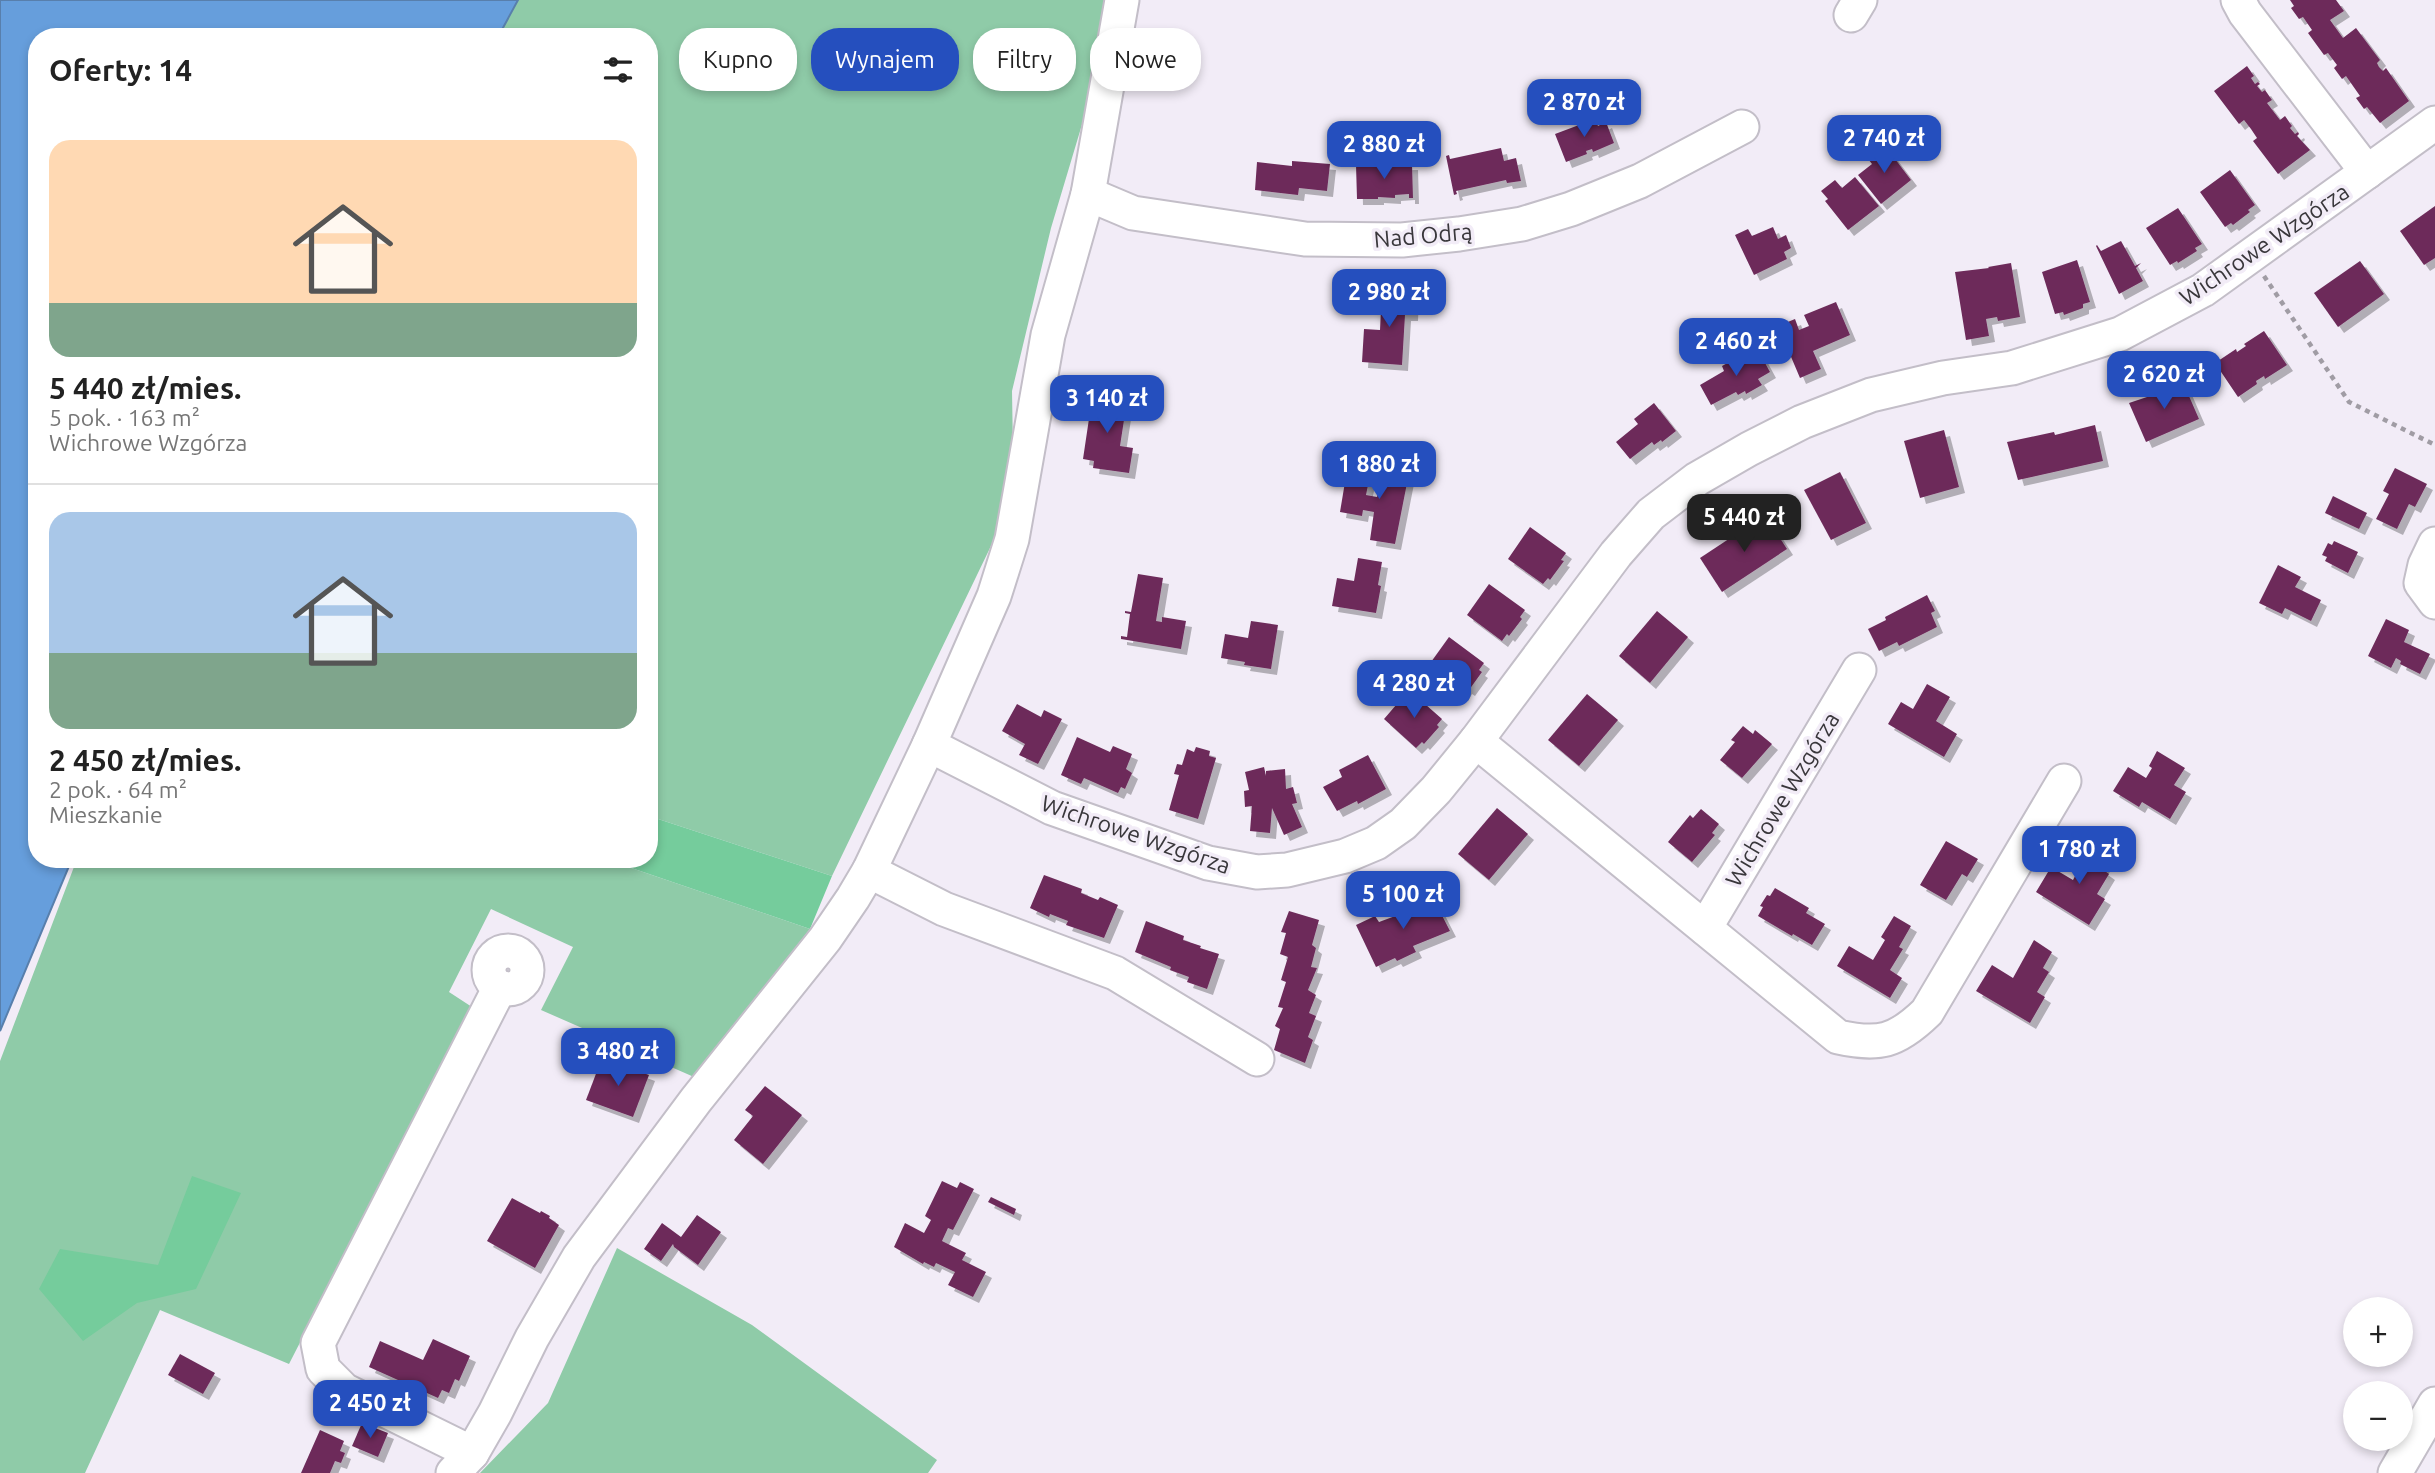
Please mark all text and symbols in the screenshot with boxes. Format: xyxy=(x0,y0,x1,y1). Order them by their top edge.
chip: Kupno xyxy=(679,28,797,91)
chip: Wynajem xyxy=(811,28,959,91)
chip: Filtry xyxy=(973,28,1076,91)
chip: Nowe xyxy=(1090,28,1201,91)
icon: filters xyxy=(599,51,637,89)
text: Oferty: 14 xyxy=(49,53,192,87)
pin: 2 870 zł xyxy=(1512,80,1656,139)
text: 2 870 zł xyxy=(1543,89,1625,114)
pin: 2 740 zł xyxy=(1812,116,1956,175)
pin: 2 880 zł xyxy=(1312,122,1456,181)
text: 2 740 zł xyxy=(1843,125,1925,150)
text: 2 880 zł xyxy=(1343,131,1425,156)
street label: Wichrowe Wzgórza xyxy=(2175,178,2353,310)
icon: home xyxy=(280,186,406,312)
street label: Nad Odrą xyxy=(1373,218,1473,252)
pin: 2 980 zł xyxy=(1317,270,1461,329)
text: 2 980 zł xyxy=(1348,279,1430,304)
pin: 2 460 zł xyxy=(1664,318,1808,378)
text: 2 460 zł xyxy=(1695,328,1777,353)
pin: 2 620 zł xyxy=(2092,352,2236,411)
text: 2 620 zł xyxy=(2123,361,2205,386)
text: 5 440 zł/mies. xyxy=(49,371,241,405)
pin: 3 140 zł xyxy=(1035,376,1179,435)
text: 3 140 zł xyxy=(1066,385,1148,410)
text: 5 pok. · 163 m² xyxy=(49,405,200,430)
text: Wichrowe Wzgórza xyxy=(49,430,247,455)
pin: 1 880 zł xyxy=(1307,442,1451,501)
text: 1 880 zł xyxy=(1338,451,1420,476)
pin: 5 440 zł xyxy=(1672,494,1816,554)
text: 5 440 zł xyxy=(1703,504,1785,529)
icon: home xyxy=(280,558,406,684)
pin: 4 280 zł xyxy=(1342,660,1486,720)
text: 4 280 zł xyxy=(1373,670,1455,695)
street label: Wichrowe Wzgórza xyxy=(1720,708,1844,890)
text: 2 450 zł/mies. xyxy=(49,743,241,777)
text: 2 pok. · 64 m² xyxy=(49,777,187,802)
street label: Wichrowe Wzgórza xyxy=(1038,790,1234,878)
text: Mieszkanie xyxy=(49,802,163,827)
pin: 1 780 zł xyxy=(2007,826,2151,886)
text: 1 780 zł xyxy=(2038,836,2120,861)
pin: 5 100 zł xyxy=(1331,872,1475,931)
text: 5 100 zł xyxy=(1362,881,1444,906)
pin: 3 480 zł xyxy=(546,1028,690,1088)
text: 3 480 zł xyxy=(577,1038,659,1063)
map controls xyxy=(2343,1297,2413,1451)
button: + xyxy=(2343,1297,2413,1367)
pin: 2 450 zł xyxy=(298,1380,442,1440)
button: − xyxy=(2343,1381,2413,1451)
text: 2 450 zł xyxy=(329,1390,411,1415)

